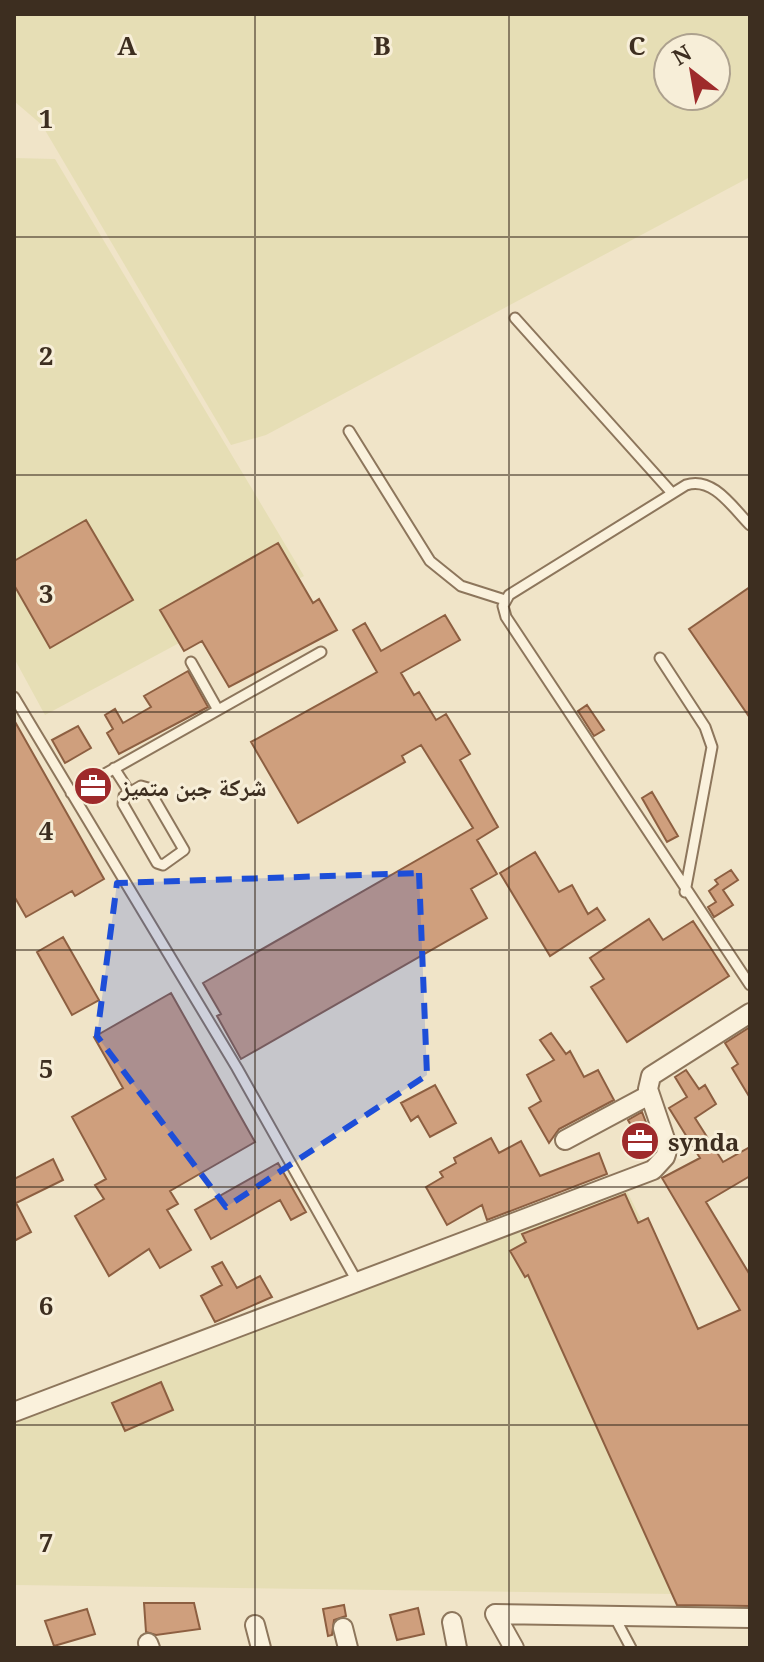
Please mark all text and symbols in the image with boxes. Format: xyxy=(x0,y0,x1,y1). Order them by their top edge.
text: A xyxy=(117,27,137,63)
text: B xyxy=(373,27,391,63)
text: C xyxy=(628,27,646,63)
north arrow xyxy=(652,32,732,112)
text: N xyxy=(666,37,696,71)
text: 1 xyxy=(39,100,53,136)
text: 2 xyxy=(39,337,53,373)
text: 3 xyxy=(39,575,53,611)
office icon: شركة جبن متميز xyxy=(72,765,114,807)
place label: شركة جبن متميز xyxy=(120,770,267,803)
text: 4 xyxy=(39,812,54,848)
text: 5 xyxy=(39,1050,53,1086)
office icon: synda xyxy=(619,1120,661,1162)
place label: synda xyxy=(668,1125,739,1158)
text: 6 xyxy=(39,1287,53,1323)
text: 7 xyxy=(39,1524,53,1560)

